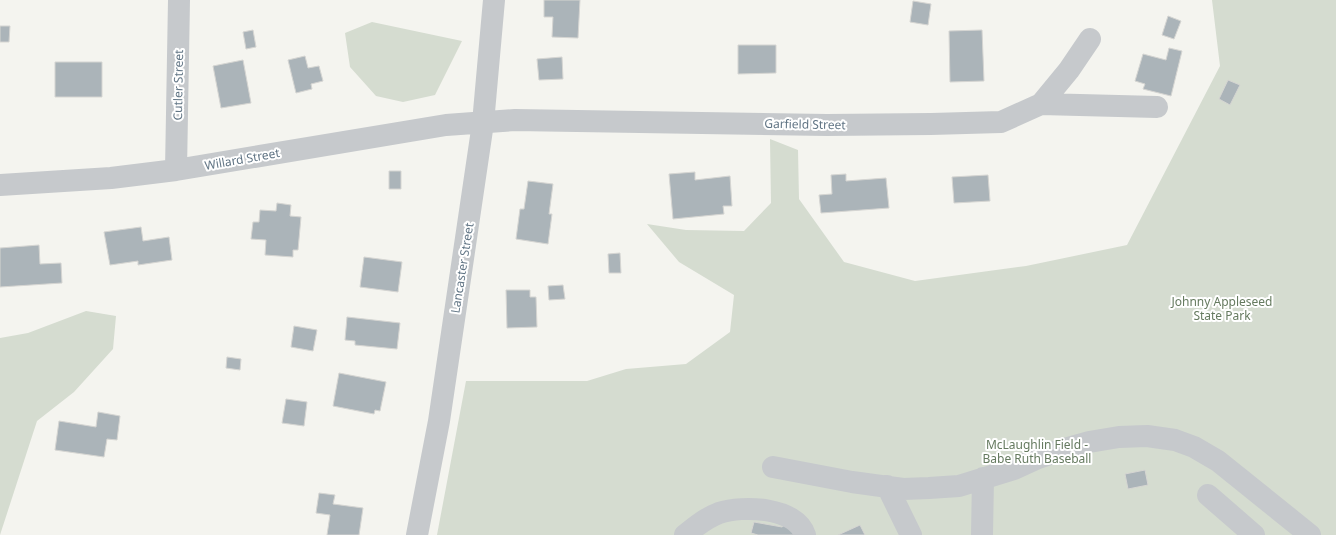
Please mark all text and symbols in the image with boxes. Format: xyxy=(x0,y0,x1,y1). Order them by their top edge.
street label: Cutler Street xyxy=(169,49,187,121)
street label: Garfield Street xyxy=(764,115,847,133)
street label: Willard Street xyxy=(203,144,282,174)
street label: Lancaster Street xyxy=(446,221,478,314)
park label: Johnny Appleseed State Park xyxy=(1171,293,1272,324)
park label: McLaughlin Field - Babe Ruth Baseball xyxy=(983,436,1091,467)

